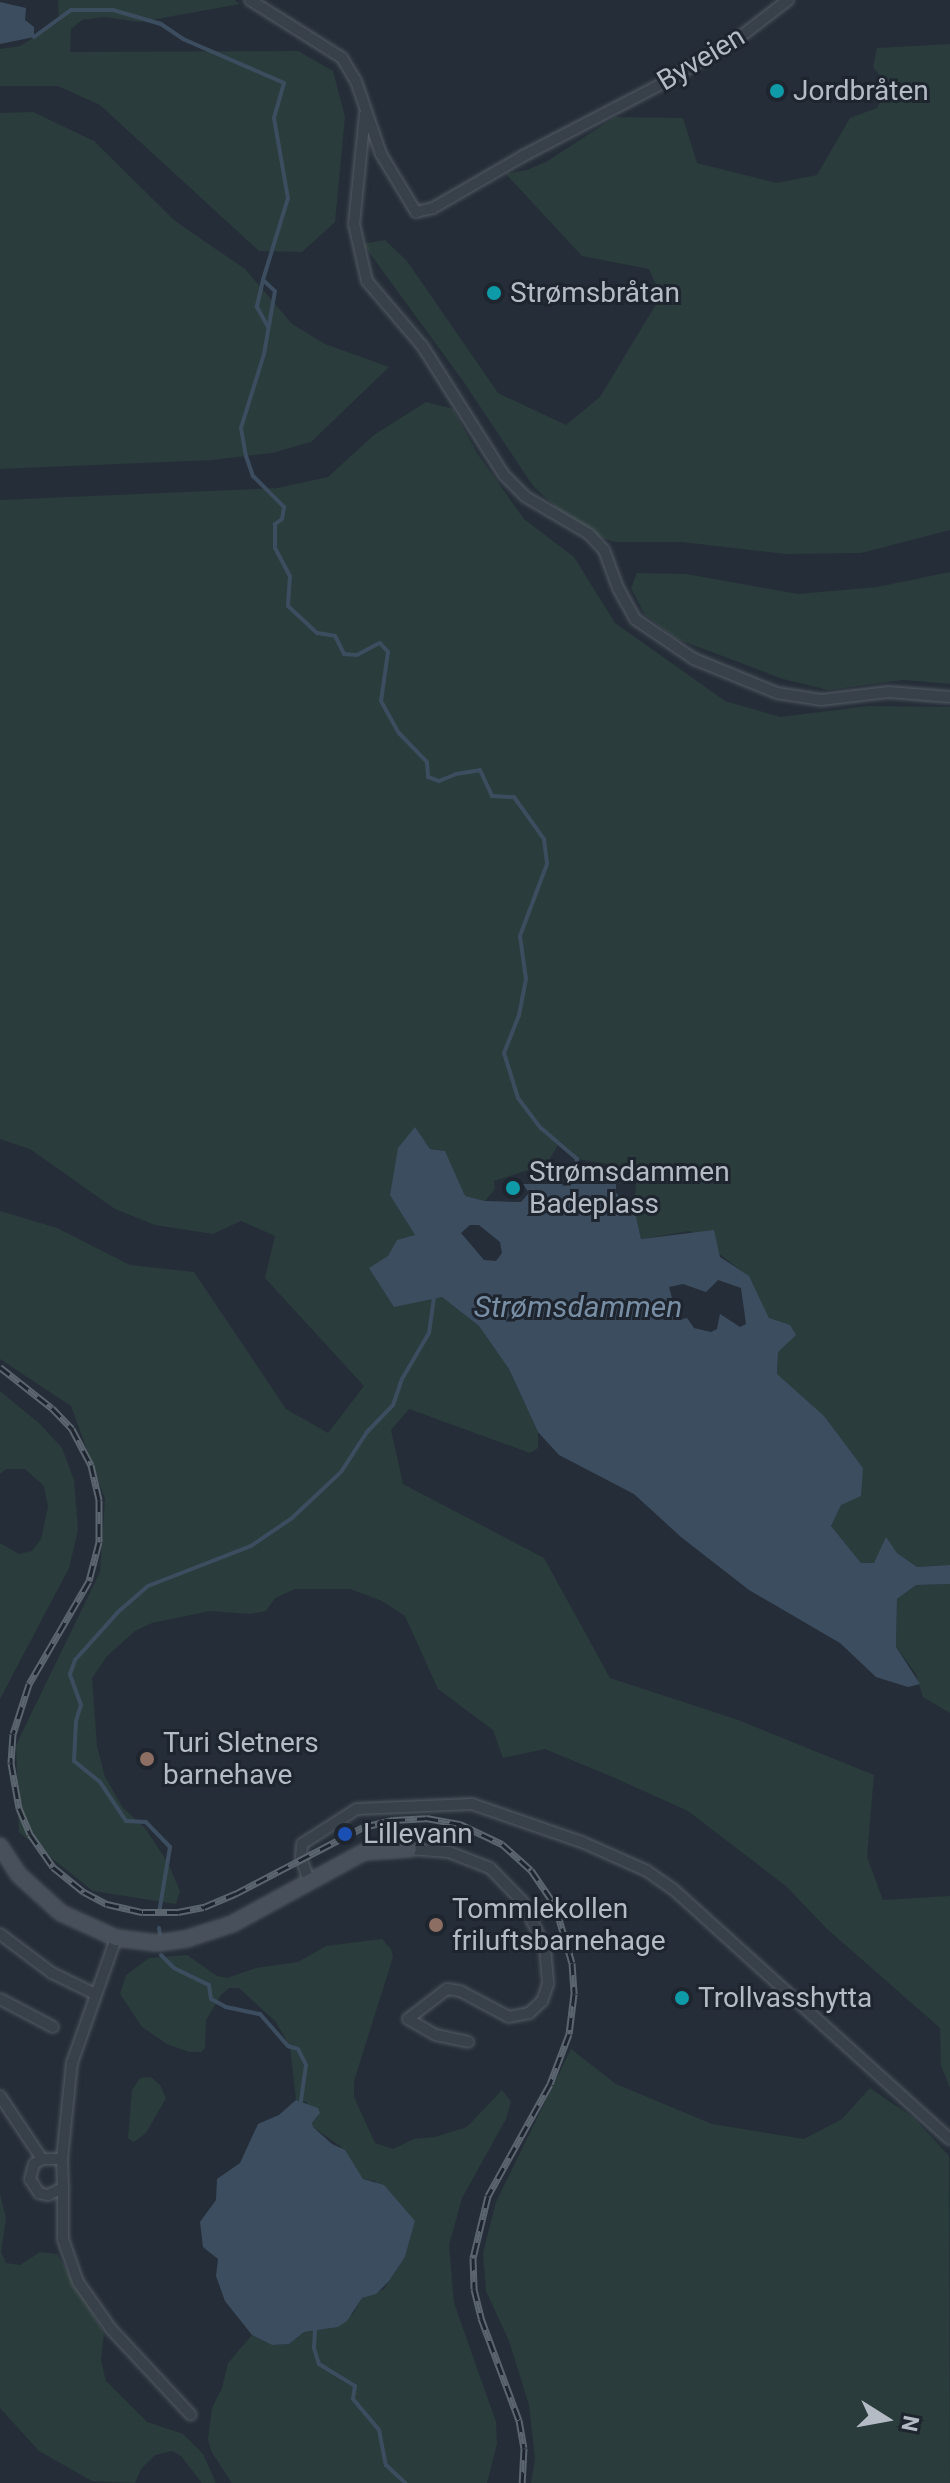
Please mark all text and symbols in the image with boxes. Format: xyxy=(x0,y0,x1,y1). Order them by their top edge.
street label: Byveien xyxy=(651,20,751,98)
place label: Jordbråten xyxy=(793,74,929,108)
marker: Jordbråten xyxy=(768,82,786,100)
place label: Strømsbråtan xyxy=(510,276,680,310)
marker: Strømsbråtan xyxy=(485,284,503,302)
place label: Strømsdammen Badeplass xyxy=(529,1155,730,1221)
marker: Strømsdammen Badeplass xyxy=(504,1179,522,1197)
water label: Strømsdammen xyxy=(474,1289,682,1325)
place label: Turi Sletners barnehave xyxy=(163,1726,319,1792)
marker: Turi Sletners barnehave xyxy=(138,1750,156,1768)
place label: Lillevann xyxy=(363,1817,473,1851)
marker: Lillevann xyxy=(334,1823,356,1845)
place label: Tommlekollen friluftsbarnehage xyxy=(452,1892,666,1958)
marker: Tommlekollen friluftsbarnehage xyxy=(427,1916,445,1934)
place label: Trollvasshytta xyxy=(698,1981,872,2015)
marker: Trollvasshytta xyxy=(673,1989,691,2007)
north arrow xyxy=(846,2379,926,2459)
text: N xyxy=(896,2414,924,2434)

